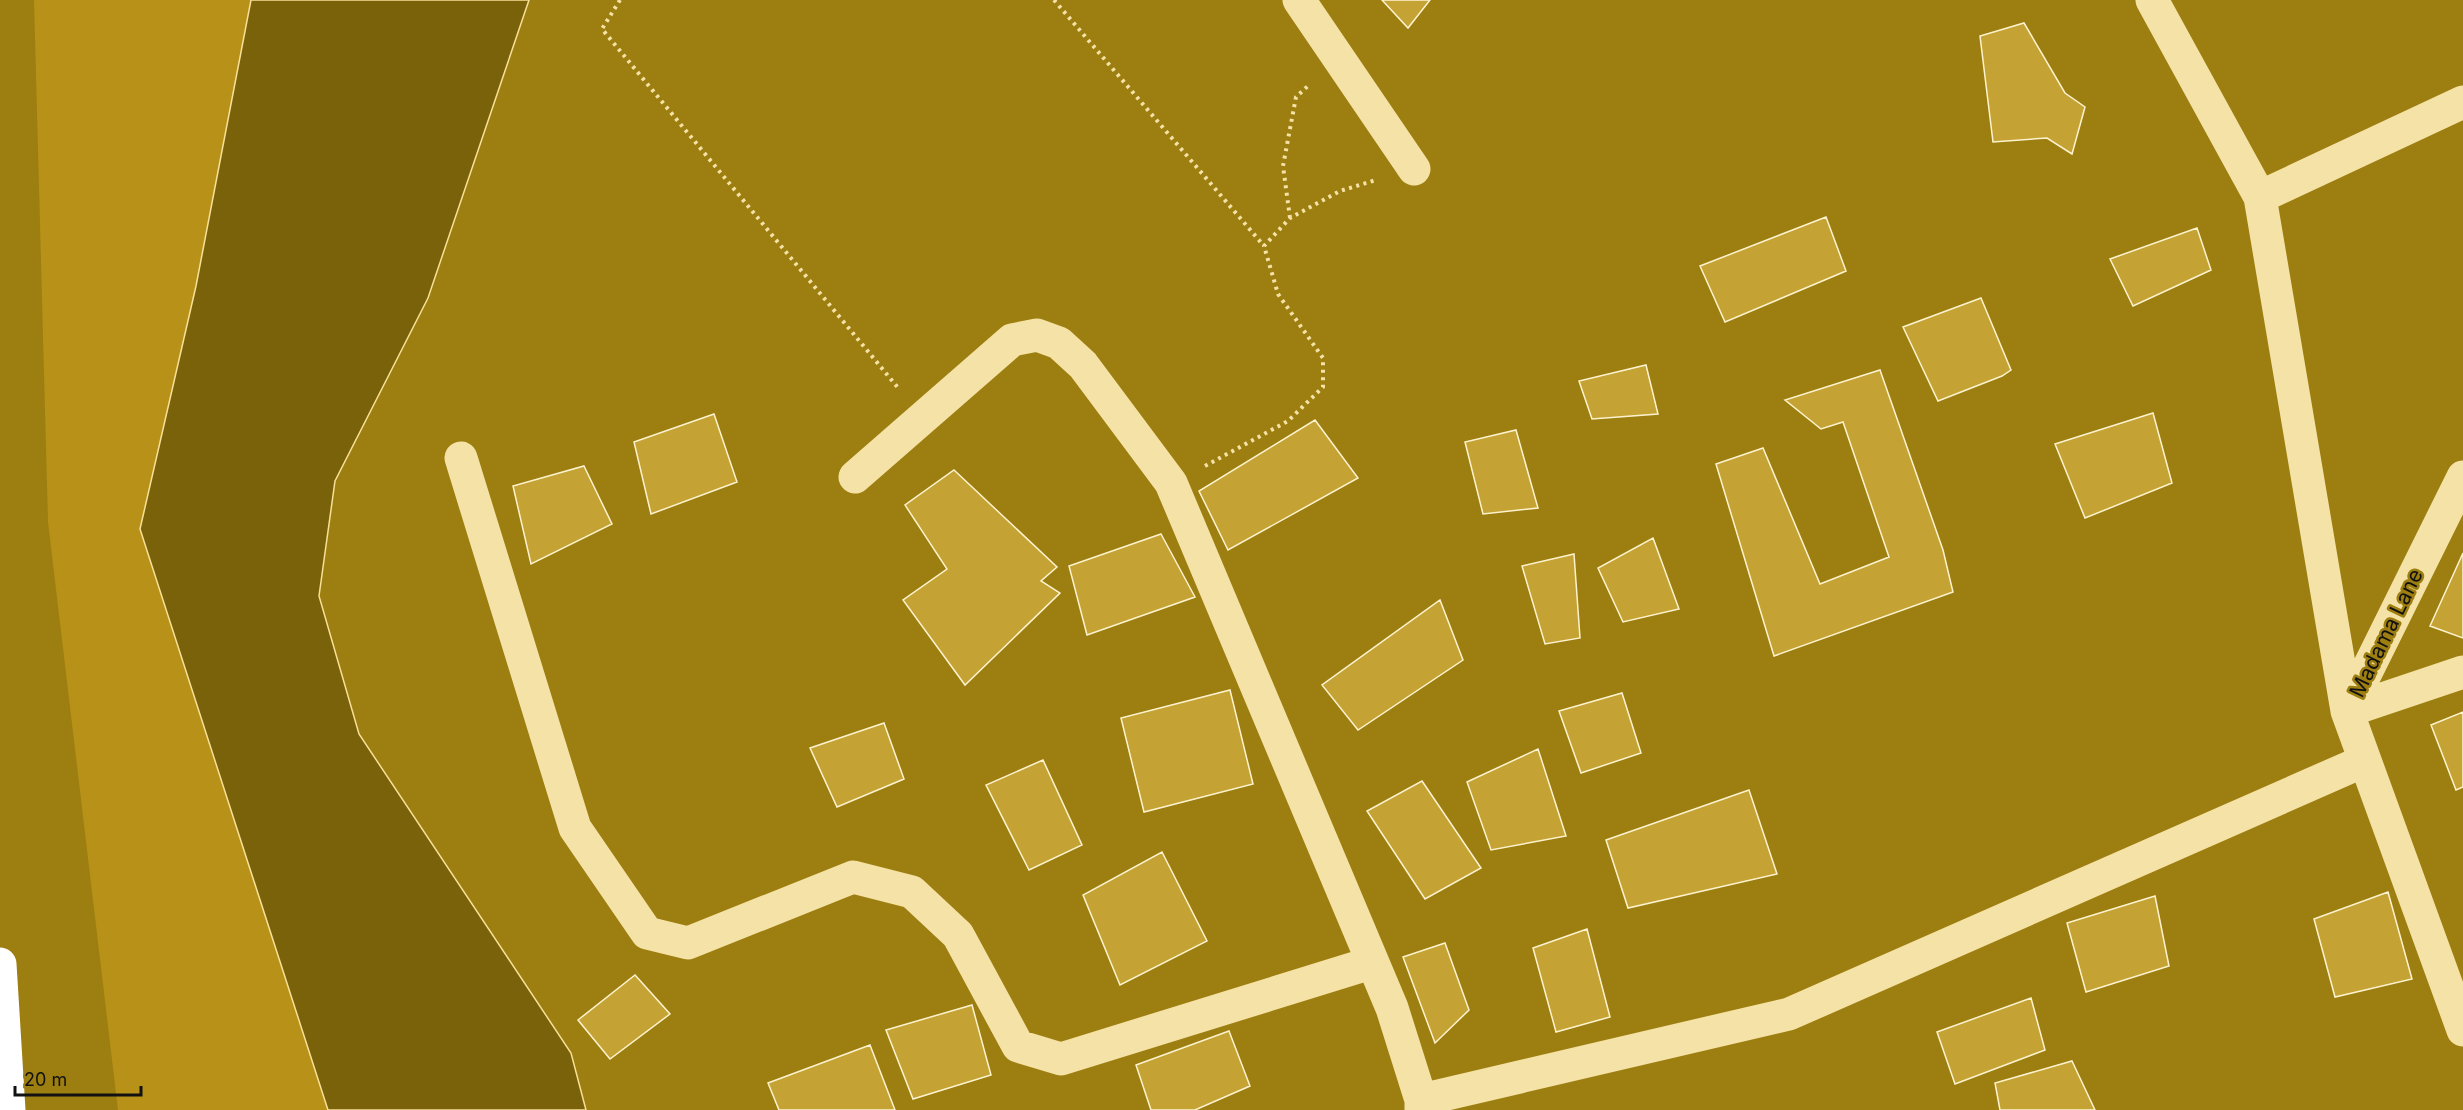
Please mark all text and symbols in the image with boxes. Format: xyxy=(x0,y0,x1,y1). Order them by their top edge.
street label: Madama Lane xyxy=(2344,565,2428,701)
scale bar xyxy=(15,1059,141,1097)
text: 20 m xyxy=(24,1069,67,1090)

